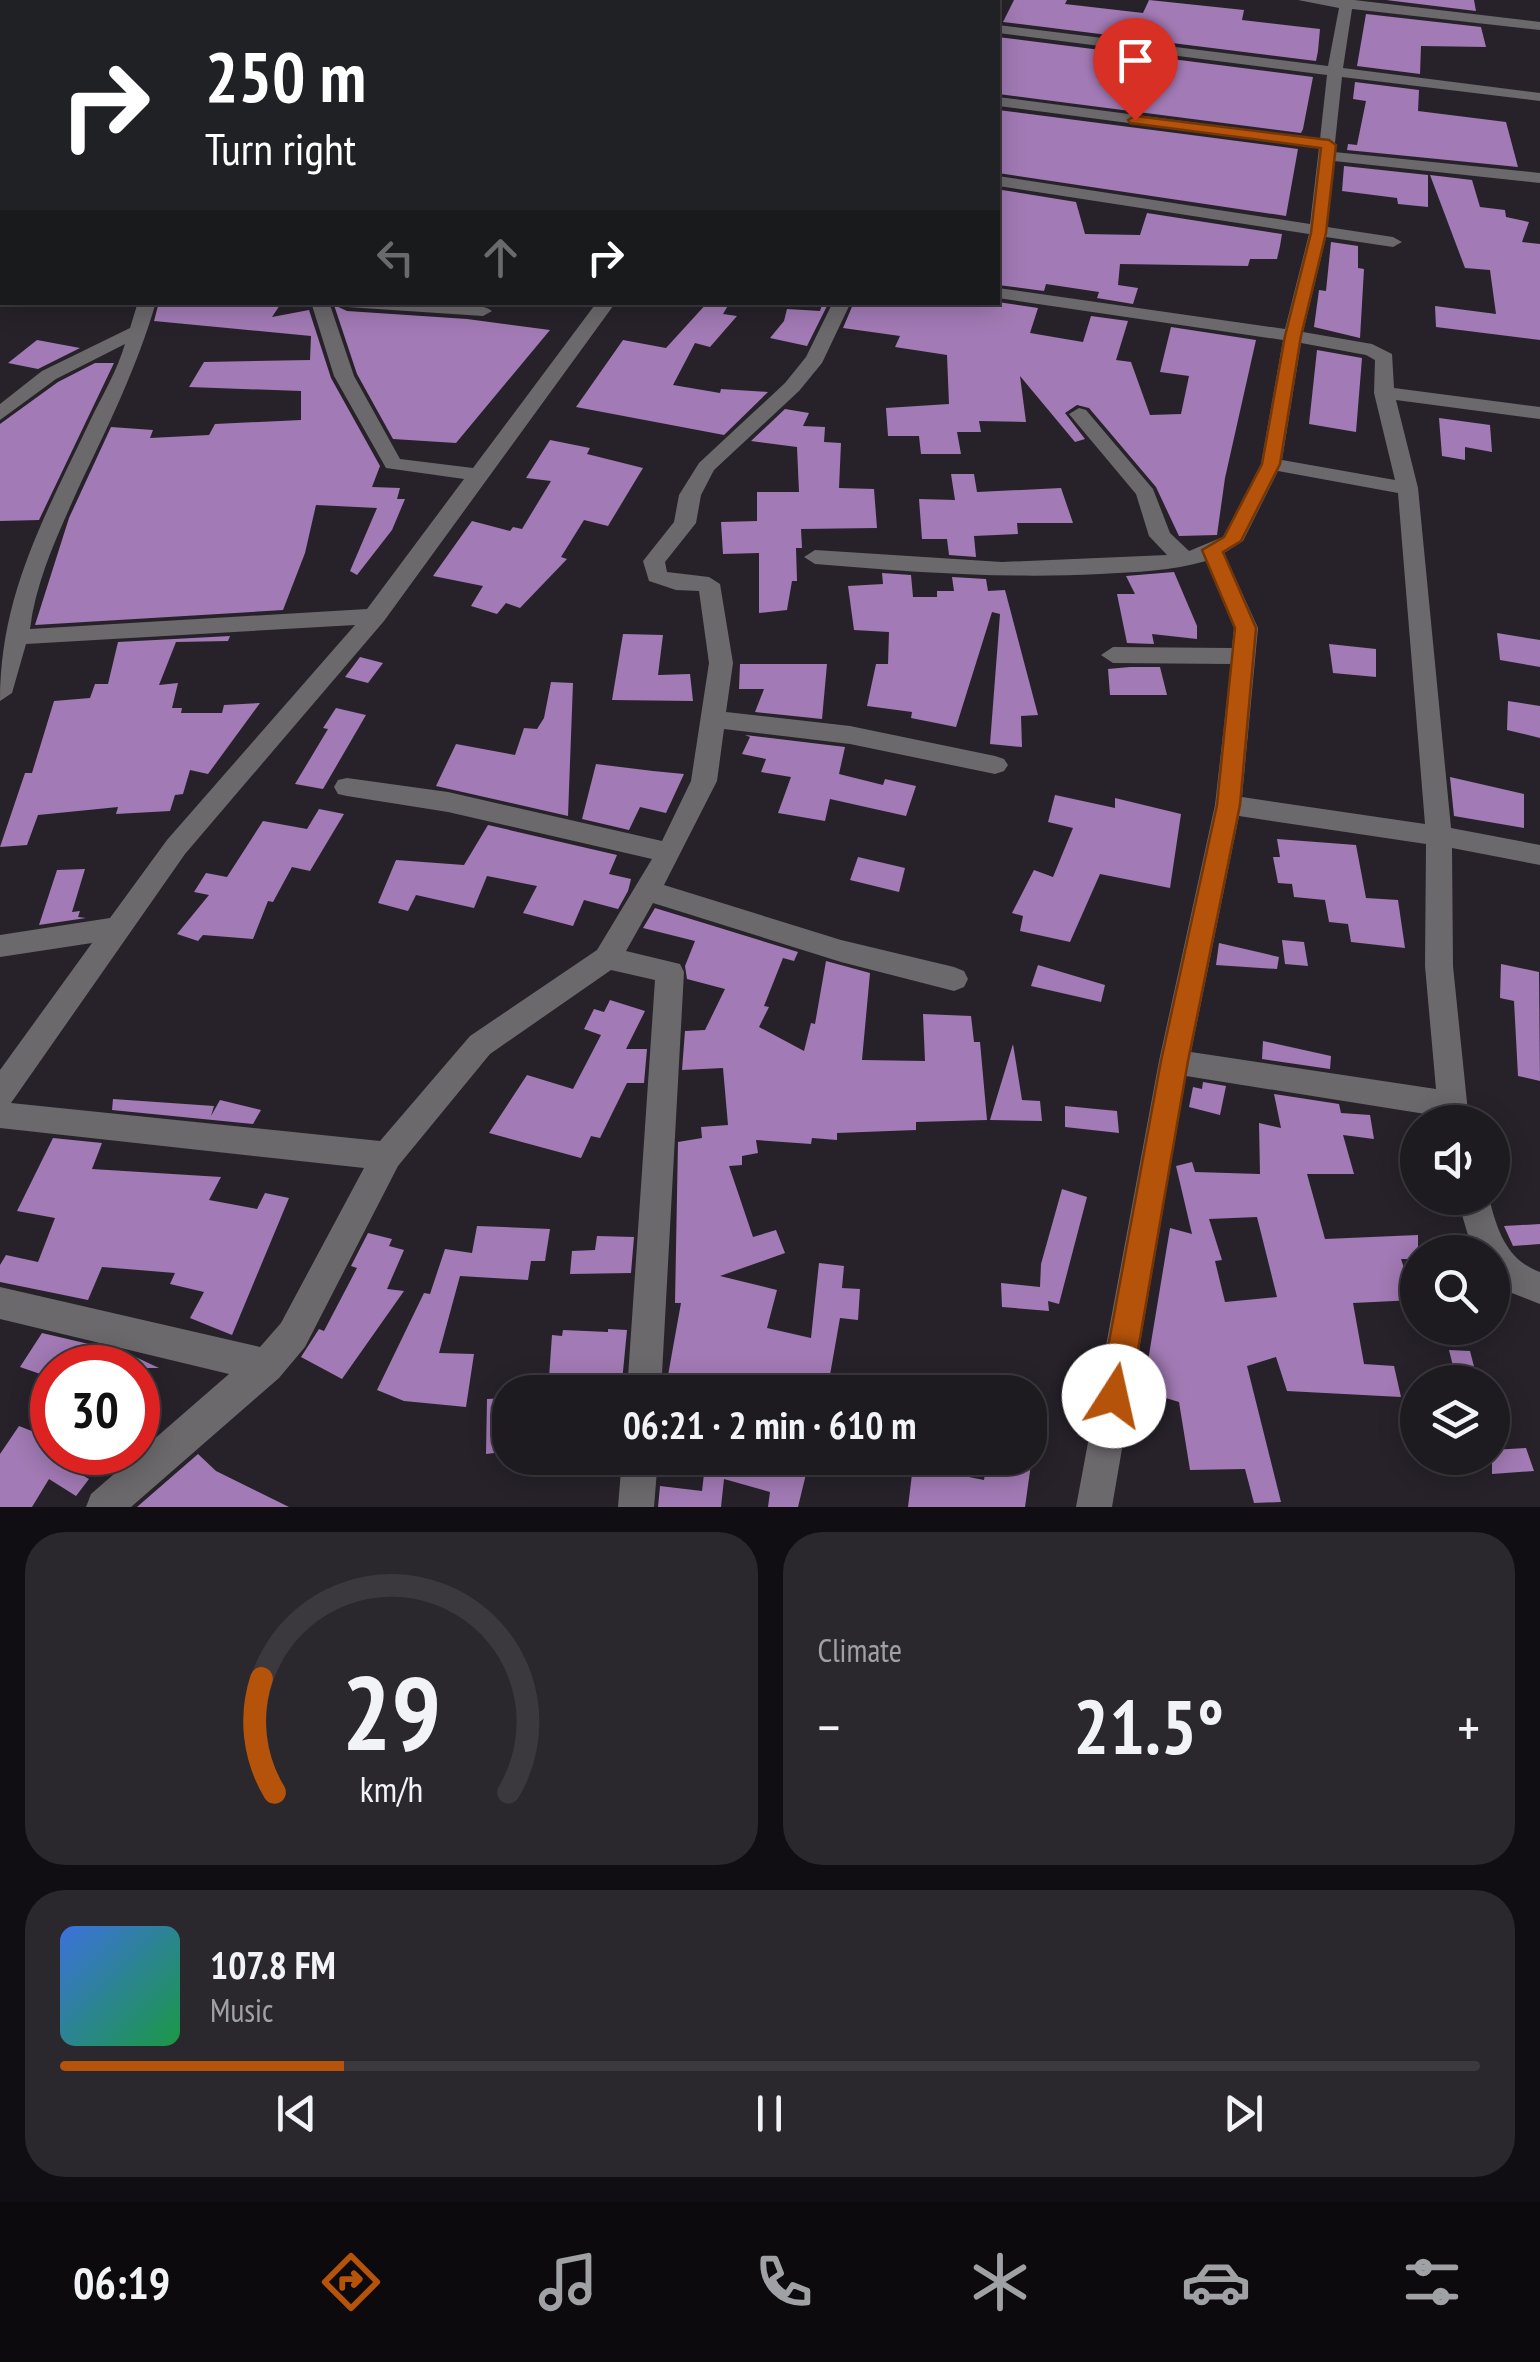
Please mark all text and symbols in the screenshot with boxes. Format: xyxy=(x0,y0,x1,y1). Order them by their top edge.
pin xyxy=(1093,18,1178,121)
text: 250 m xyxy=(205,31,366,121)
icon: arrive xyxy=(1108,33,1163,88)
icon: right xyxy=(40,40,170,170)
text: Turn right xyxy=(205,119,356,177)
icon: left xyxy=(368,230,423,285)
icon: ahead xyxy=(473,230,528,285)
icon: right xyxy=(578,230,633,285)
map controls xyxy=(1400,1105,1510,1475)
button: sound xyxy=(1400,1105,1510,1215)
button: search xyxy=(1400,1235,1510,1345)
position arrow xyxy=(1062,1344,1166,1448)
speed limit sign: 30 xyxy=(30,1345,160,1475)
button: layers xyxy=(1400,1365,1510,1475)
text: 06:21 · 2 min · 610 m xyxy=(623,1400,916,1449)
text: Climate xyxy=(818,1629,902,1671)
text: 29 xyxy=(342,1644,441,1779)
text: 21.5° xyxy=(1073,1678,1224,1775)
text: − xyxy=(818,1691,840,1762)
text: + xyxy=(1457,1691,1480,1762)
text: km/h xyxy=(360,1766,423,1812)
text: 107.8 FM xyxy=(210,1940,336,1989)
text: Music xyxy=(210,1989,273,2031)
icon: previous xyxy=(269,2086,324,2141)
icon: pause xyxy=(742,2086,797,2141)
icon: next xyxy=(1216,2086,1271,2141)
icon: directions xyxy=(316,2247,386,2317)
icon: music xyxy=(533,2247,603,2317)
icon: phone xyxy=(749,2247,819,2317)
icon: climate xyxy=(965,2247,1035,2317)
icon: car xyxy=(1181,2247,1251,2317)
icon: filters xyxy=(1397,2247,1467,2317)
text: 06:19 xyxy=(73,2253,170,2311)

